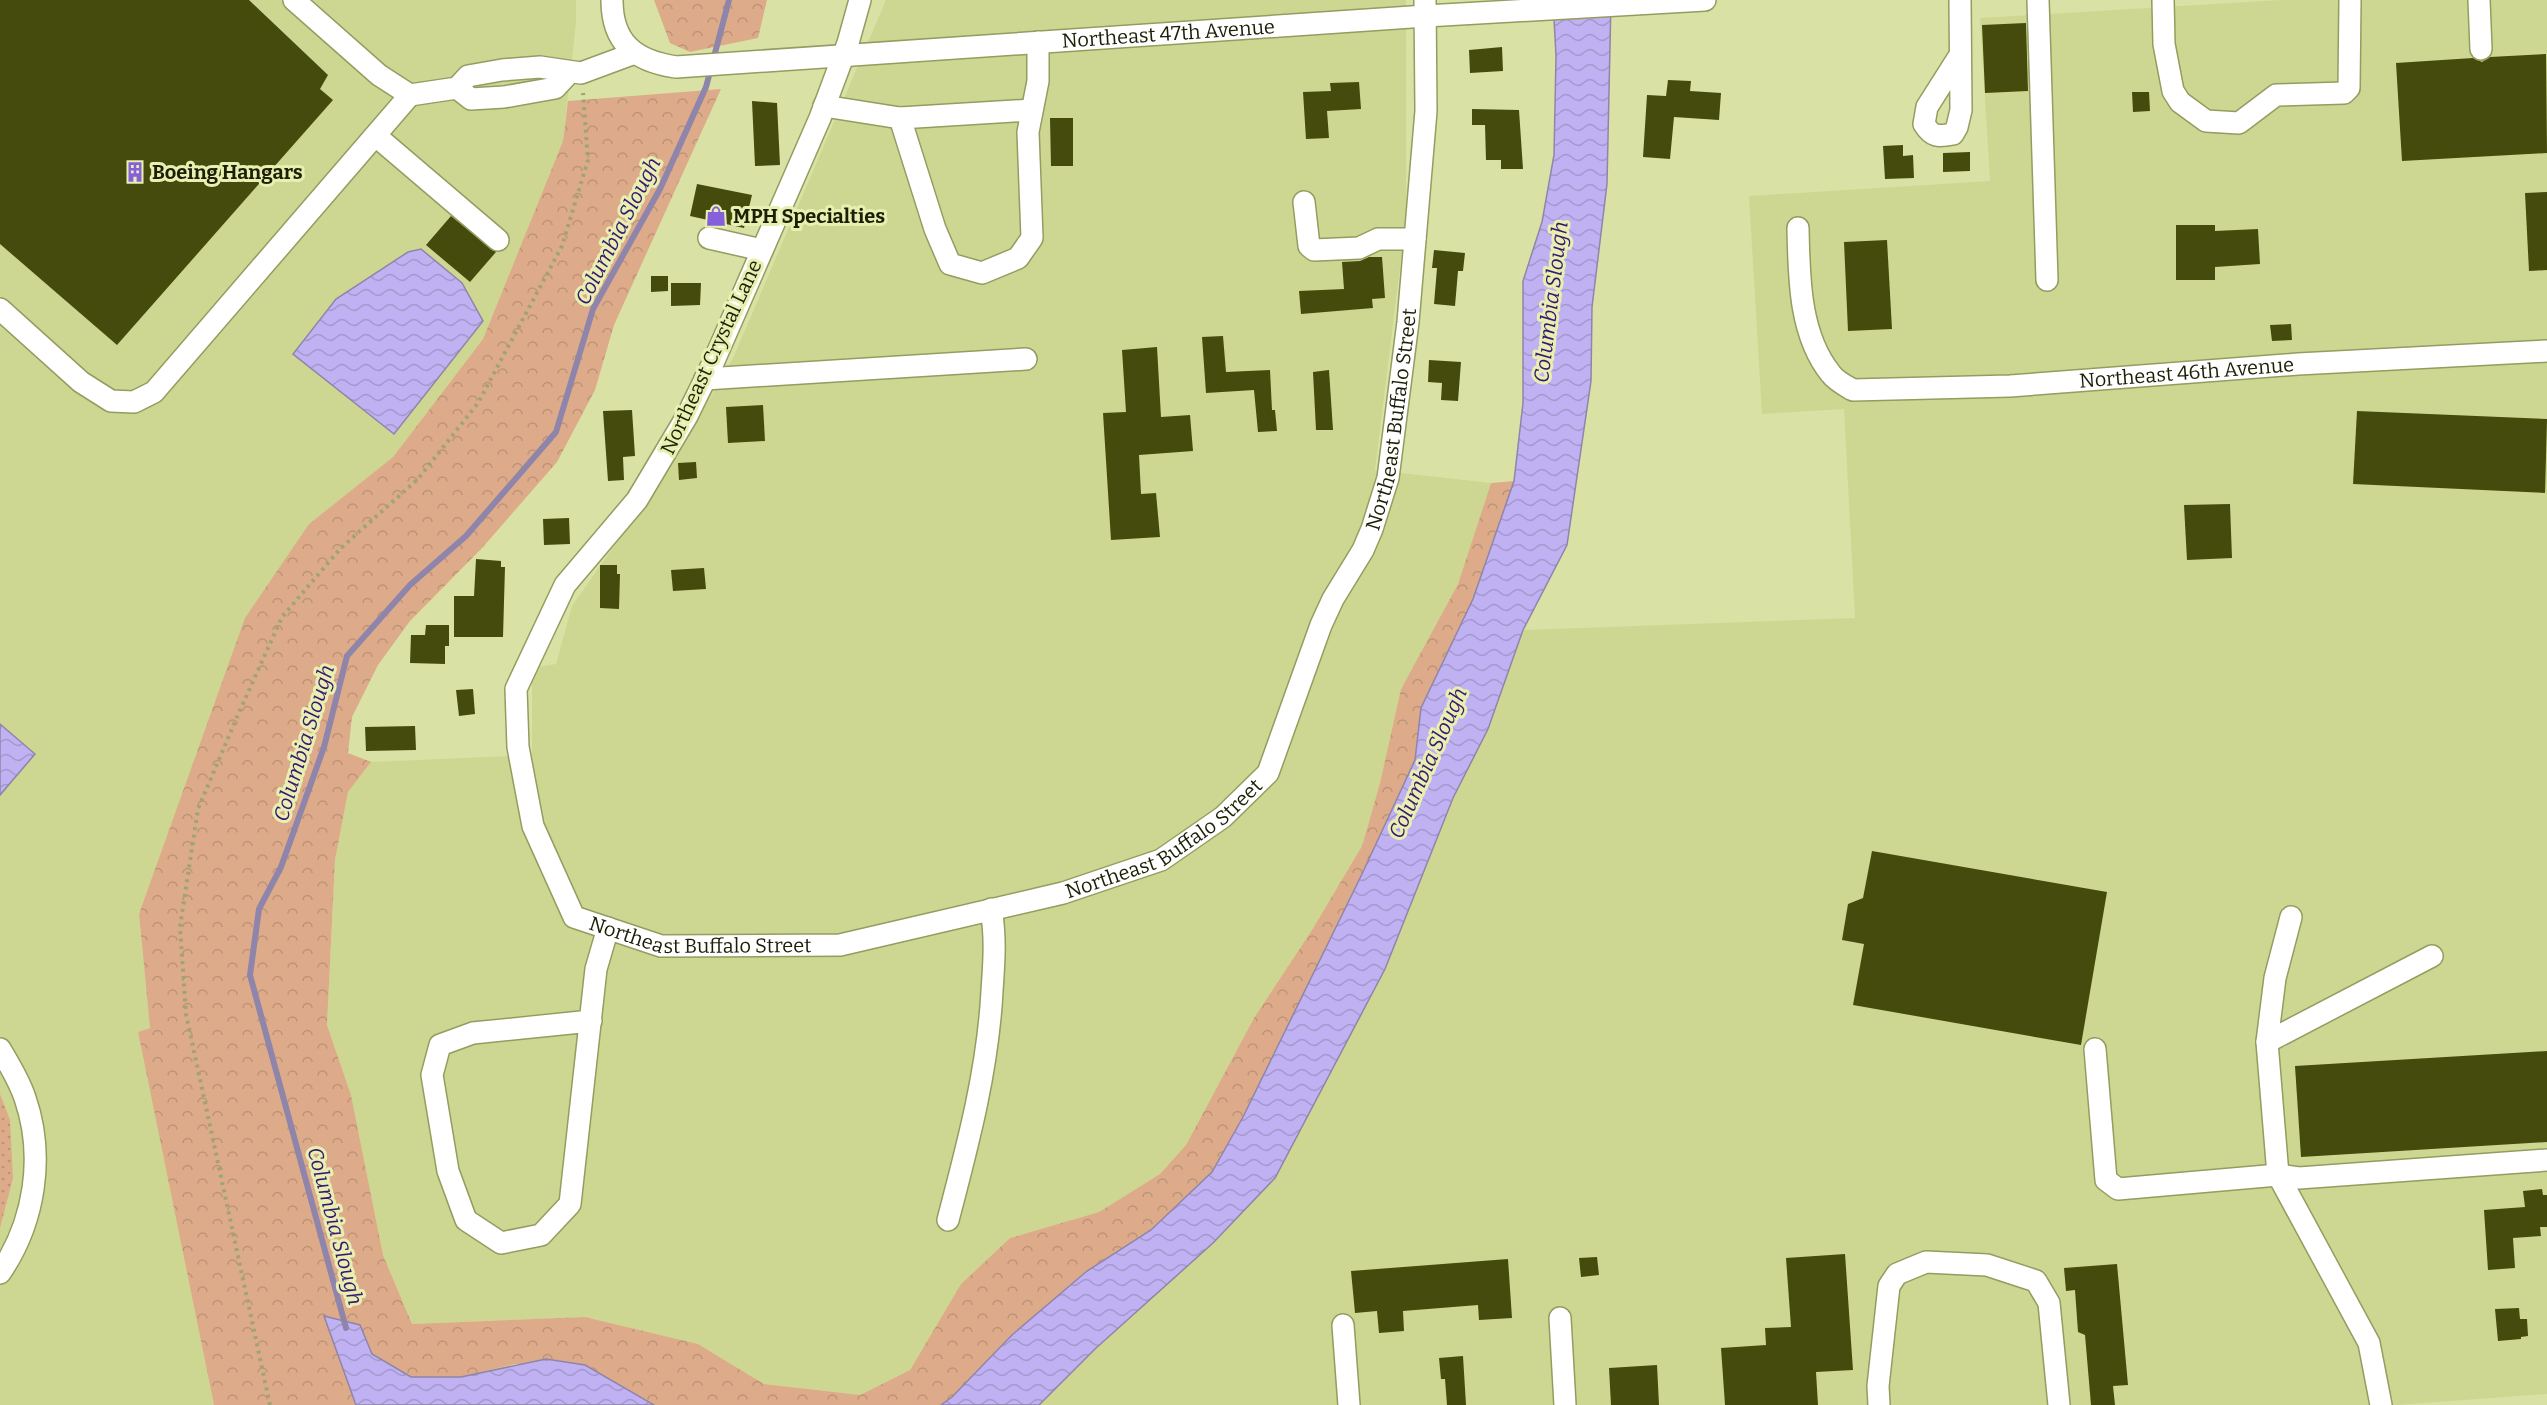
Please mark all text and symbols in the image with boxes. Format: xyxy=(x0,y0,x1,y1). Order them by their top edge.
street label: Northeast 47th Avenue xyxy=(1061,14,1276,53)
water label: Columbia Slough xyxy=(570,153,666,309)
building icon: Boeing Hangars xyxy=(123,160,147,184)
place label: Boeing Hangars xyxy=(152,160,303,184)
shop icon: MPH Specialties xyxy=(704,204,728,228)
place label: MPH Specialties xyxy=(733,204,885,228)
water label: Columbia Slough xyxy=(1528,220,1574,384)
street label: Northeast Crystal Lane xyxy=(655,256,767,458)
street label: Northeast Buffalo Street xyxy=(1360,307,1421,533)
street label: Northeast 46th Avenue xyxy=(2078,352,2295,393)
water label: Columbia Slough xyxy=(268,662,340,824)
water label: Columbia Slough xyxy=(1383,684,1473,842)
street label: Northeast Buffalo Street xyxy=(1062,774,1267,903)
street label: Northeast Buffalo Street xyxy=(586,911,812,958)
water label: Columbia Slough xyxy=(301,1144,369,1308)

